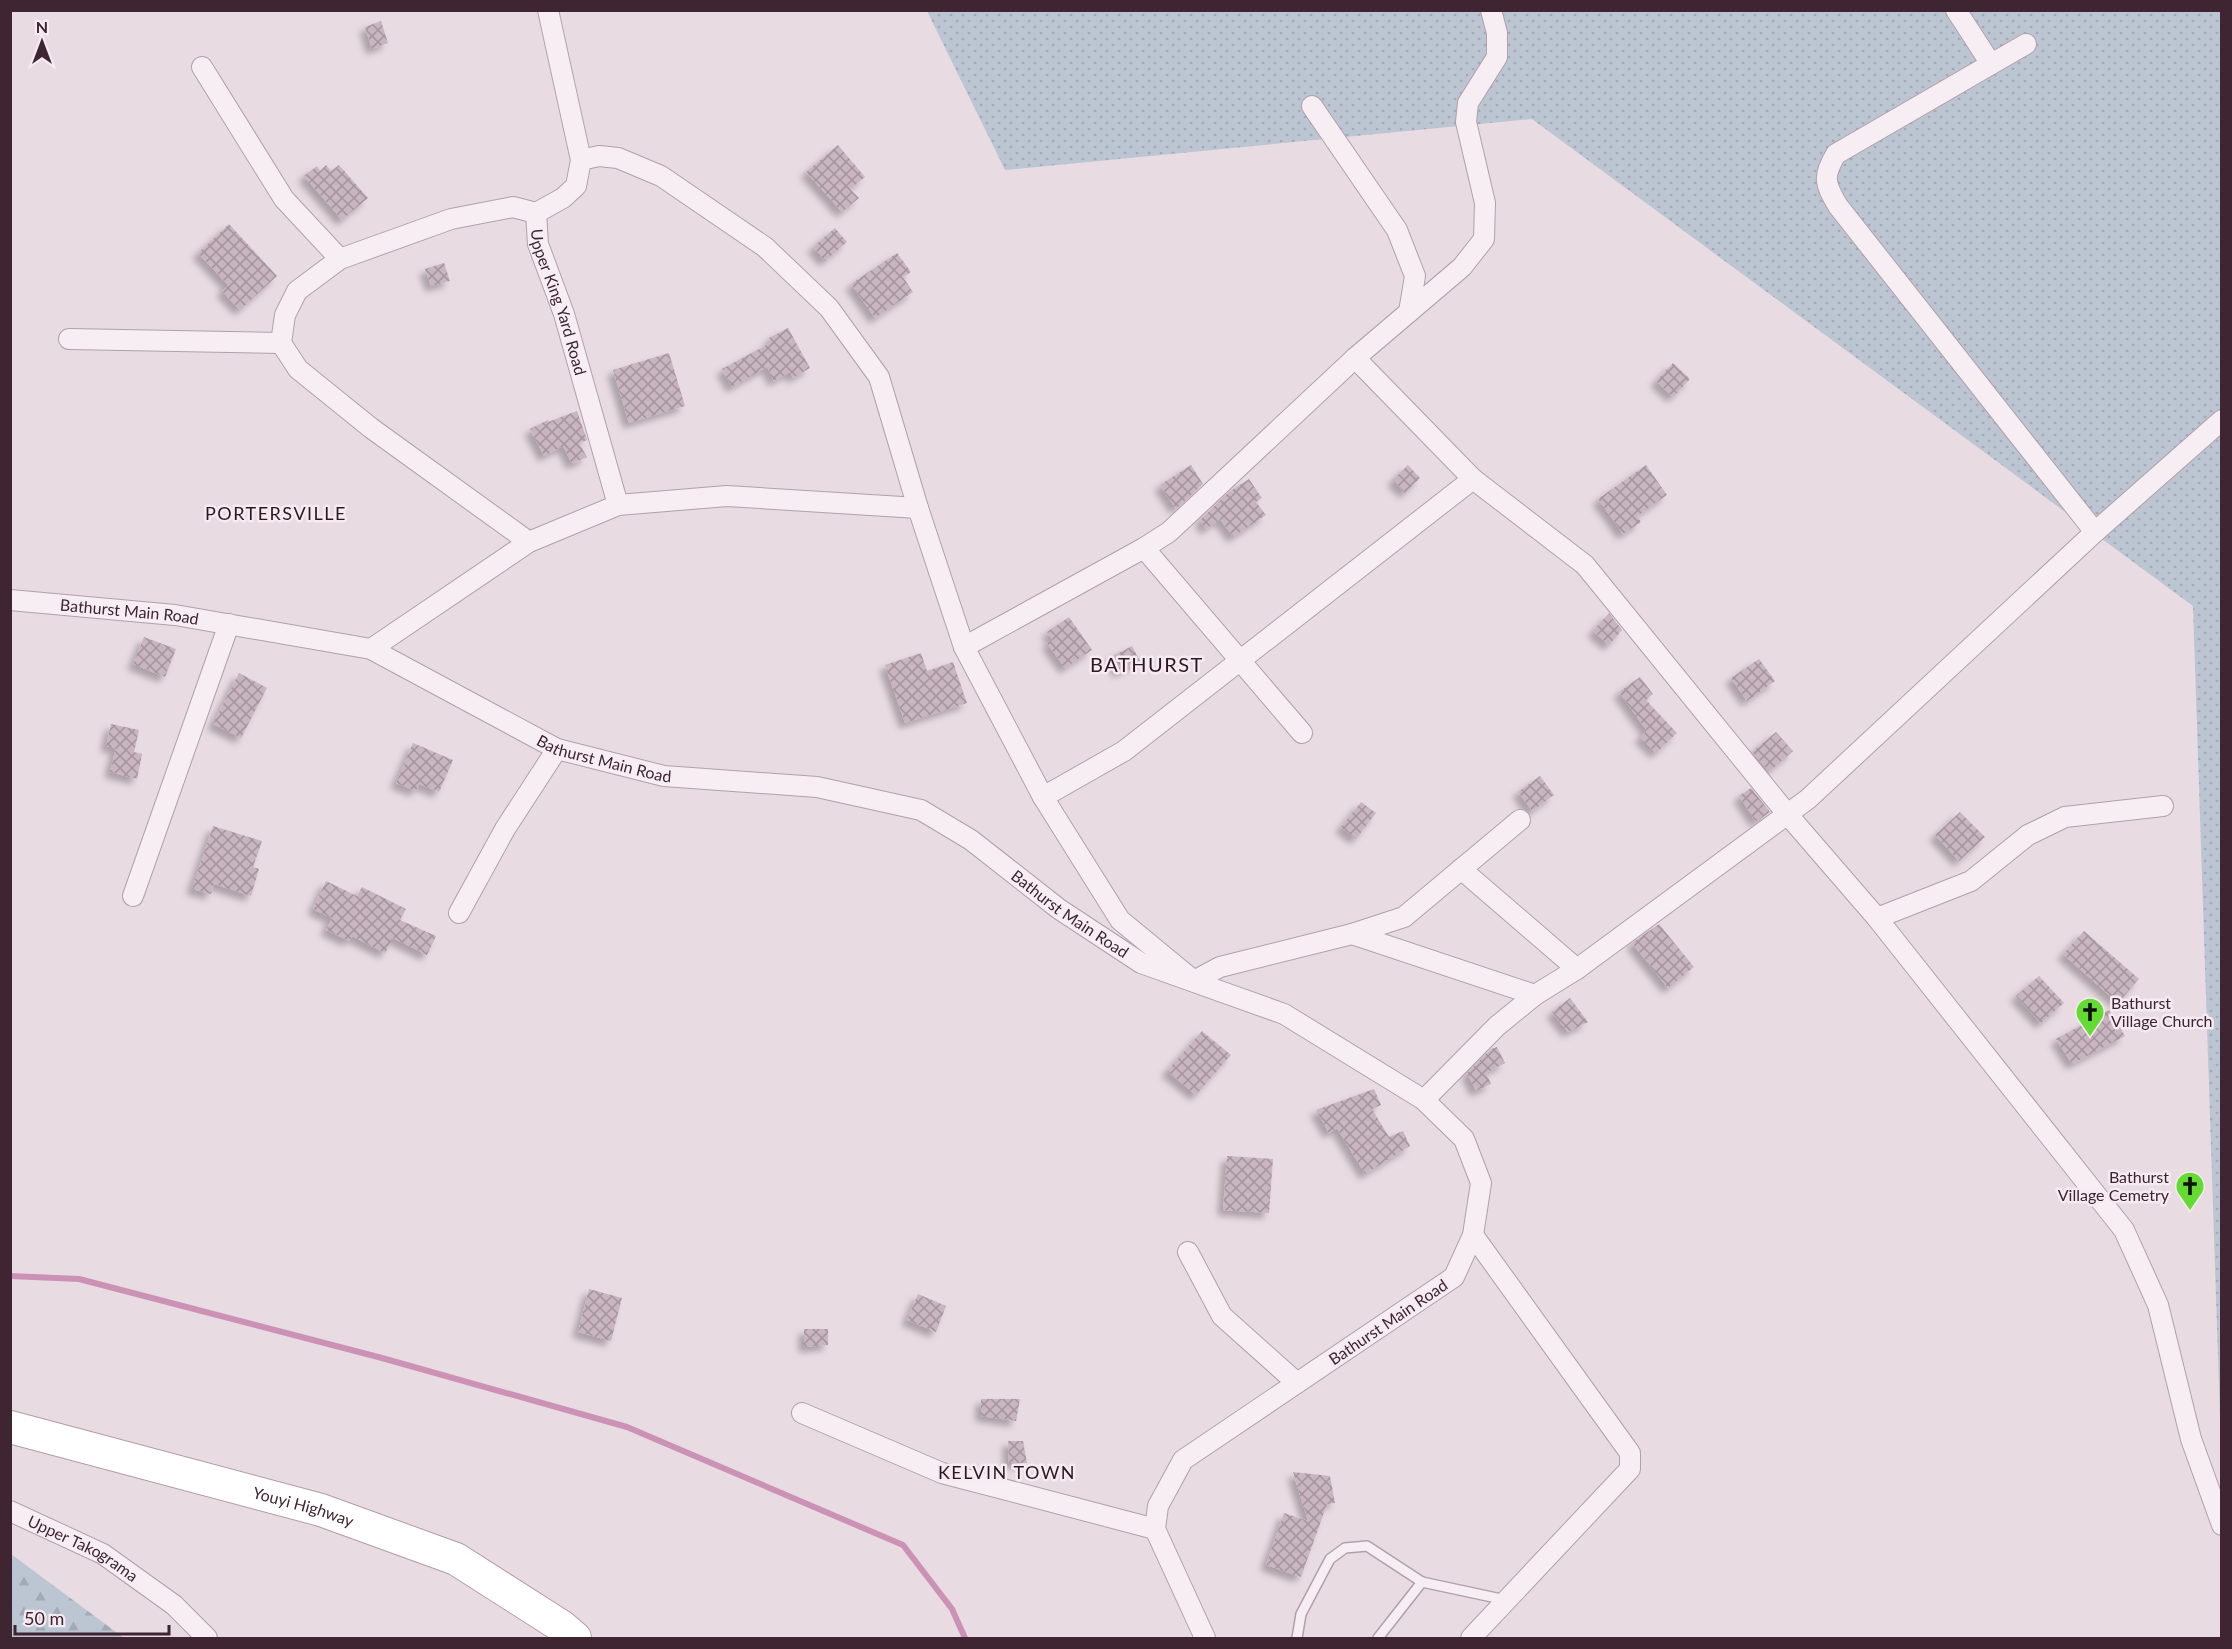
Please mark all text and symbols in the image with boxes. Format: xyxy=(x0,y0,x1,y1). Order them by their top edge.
north arrow xyxy=(12,12,72,72)
text: N xyxy=(36,17,48,36)
street label: Upper King Yard Road xyxy=(528,228,591,377)
district label: PORTERSVILLE xyxy=(205,502,347,524)
street label: Bathurst Main Road xyxy=(59,595,200,628)
district label: BATHURST xyxy=(1090,652,1204,676)
street label: Bathurst Main Road xyxy=(534,730,672,786)
street label: Bathurst Main Road xyxy=(1008,865,1133,961)
place label: Bathurst Village Church xyxy=(2111,993,2213,1030)
church icon: Bathurst Village Church xyxy=(2074,996,2106,1038)
place label: Bathurst Village Cemetry xyxy=(2058,1167,2170,1204)
church icon: Bathurst Village Cemetry xyxy=(2174,1170,2206,1212)
street label: Bathurst Main Road xyxy=(1325,1275,1451,1368)
district label: KELVIN TOWN xyxy=(938,1461,1076,1483)
street label: Youyi Highway xyxy=(251,1482,357,1530)
street label: Upper Takograma xyxy=(25,1511,142,1585)
scale bar xyxy=(15,1598,170,1636)
text: 50 m xyxy=(24,1607,64,1629)

